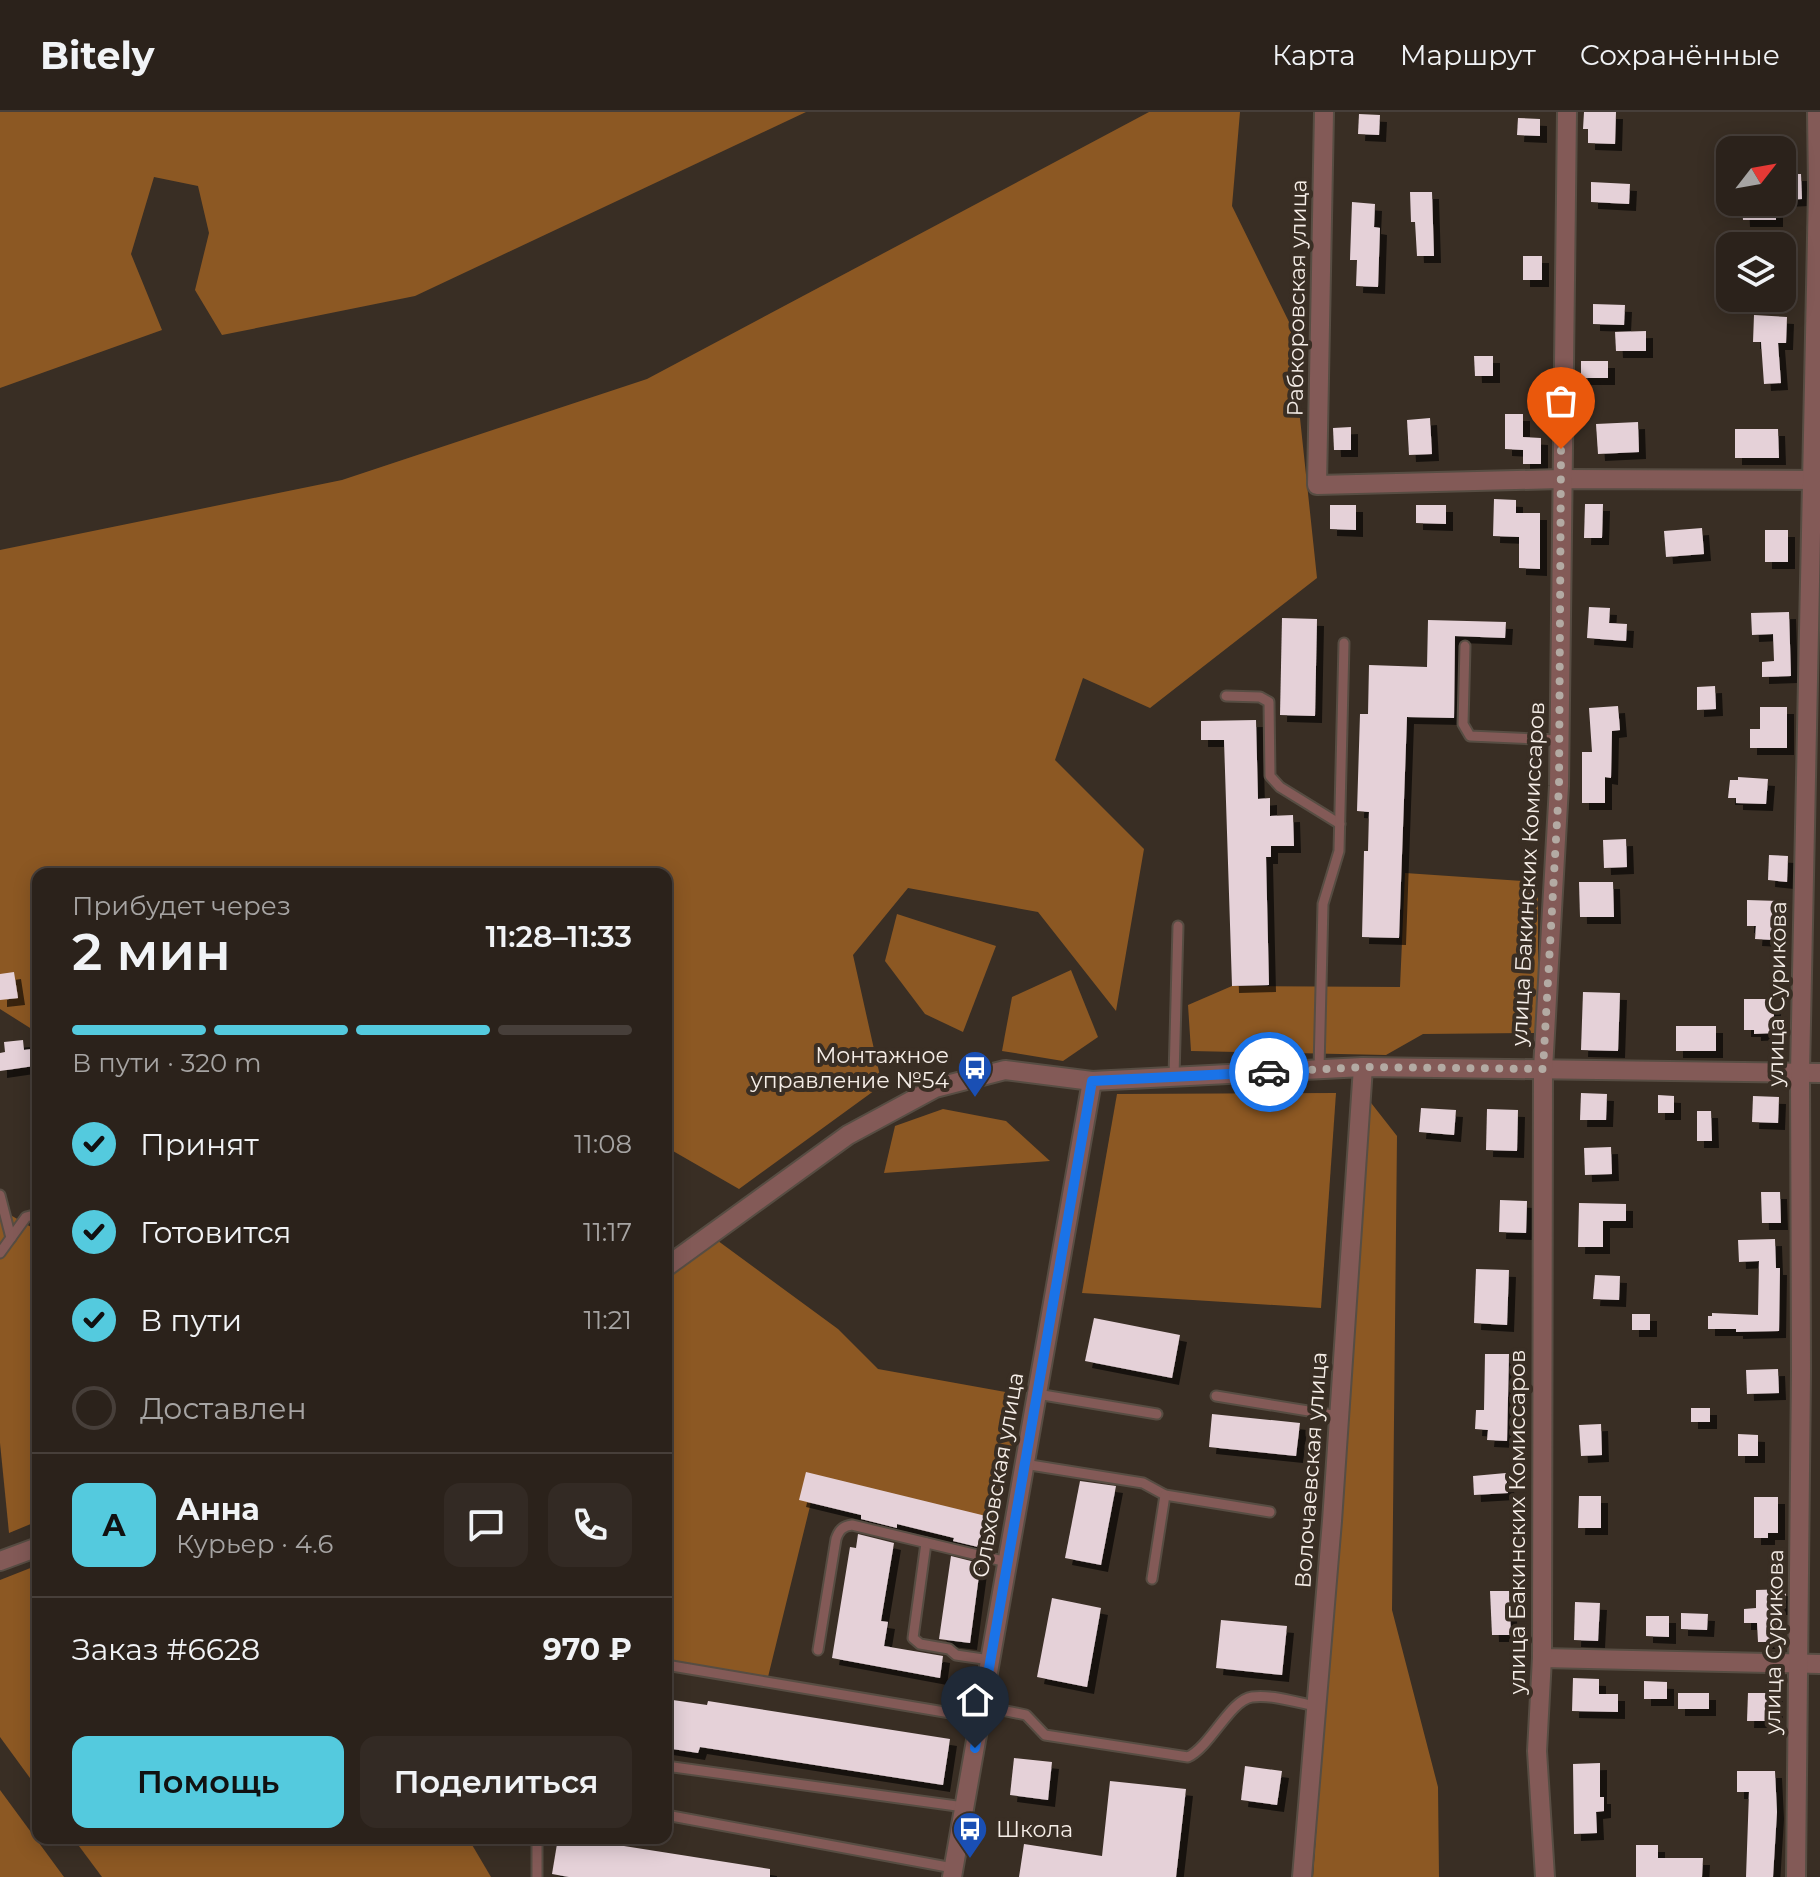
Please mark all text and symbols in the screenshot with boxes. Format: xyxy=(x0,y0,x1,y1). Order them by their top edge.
text: Bitely xyxy=(40,32,155,79)
text: Карта xyxy=(1272,38,1356,72)
text: Маршрут xyxy=(1400,38,1536,72)
text: Сохранённые xyxy=(1580,38,1780,72)
north arrow xyxy=(1716,136,1796,216)
map controls xyxy=(1716,136,1796,312)
street label: Рабкоровская улица xyxy=(1281,179,1313,417)
button: layers xyxy=(1716,232,1796,312)
pin xyxy=(1527,367,1595,449)
icon: bag xyxy=(1539,379,1583,423)
street label: улица Бакинских Комиссаров xyxy=(1505,701,1551,1048)
text: Прибудет через xyxy=(72,890,291,922)
street label: улица Сурикова xyxy=(1762,901,1792,1088)
text: 11:28–11:33 xyxy=(485,918,632,955)
text: 2 мин xyxy=(72,920,231,983)
courier xyxy=(1229,1032,1309,1112)
place label: Монтажное управление №54 xyxy=(749,1042,949,1094)
text: В пути · 320 m xyxy=(72,1047,262,1079)
bus stop icon: Монтажное управление №54 xyxy=(956,1049,994,1099)
icon: car xyxy=(1247,1050,1291,1094)
icon: check xyxy=(72,1122,116,1166)
text: Принят xyxy=(140,1126,259,1163)
text: 11:08 xyxy=(574,1128,632,1160)
icon: check xyxy=(72,1210,116,1254)
text: Готовится xyxy=(140,1214,292,1251)
text: 11:17 xyxy=(583,1216,632,1248)
icon: check xyxy=(72,1298,116,1342)
text: В пути xyxy=(140,1302,242,1339)
text: 11:21 xyxy=(584,1304,632,1336)
street label: улица Бакинских Комиссаров xyxy=(1504,1350,1531,1695)
street label: Волочаевская улица xyxy=(1289,1351,1333,1589)
street label: Ольховская улица xyxy=(967,1370,1029,1580)
text: Доставлен xyxy=(140,1390,307,1427)
button: chat xyxy=(444,1483,528,1567)
button: phone xyxy=(548,1483,632,1567)
text: Анна xyxy=(176,1491,260,1528)
text: А xyxy=(102,1507,126,1544)
text: Курьер · 4.6 xyxy=(176,1528,333,1560)
street label: улица Сурикова xyxy=(1759,1549,1789,1736)
text: Заказ #6628 xyxy=(72,1631,260,1668)
text: 970 ₽ xyxy=(543,1631,632,1668)
pin xyxy=(941,1666,1009,1748)
icon: home xyxy=(953,1678,997,1722)
button: Помощь xyxy=(72,1736,344,1828)
button: Поделиться xyxy=(360,1736,632,1828)
bus stop icon: Школа xyxy=(951,1810,989,1860)
place label: Школа xyxy=(996,1816,1073,1843)

